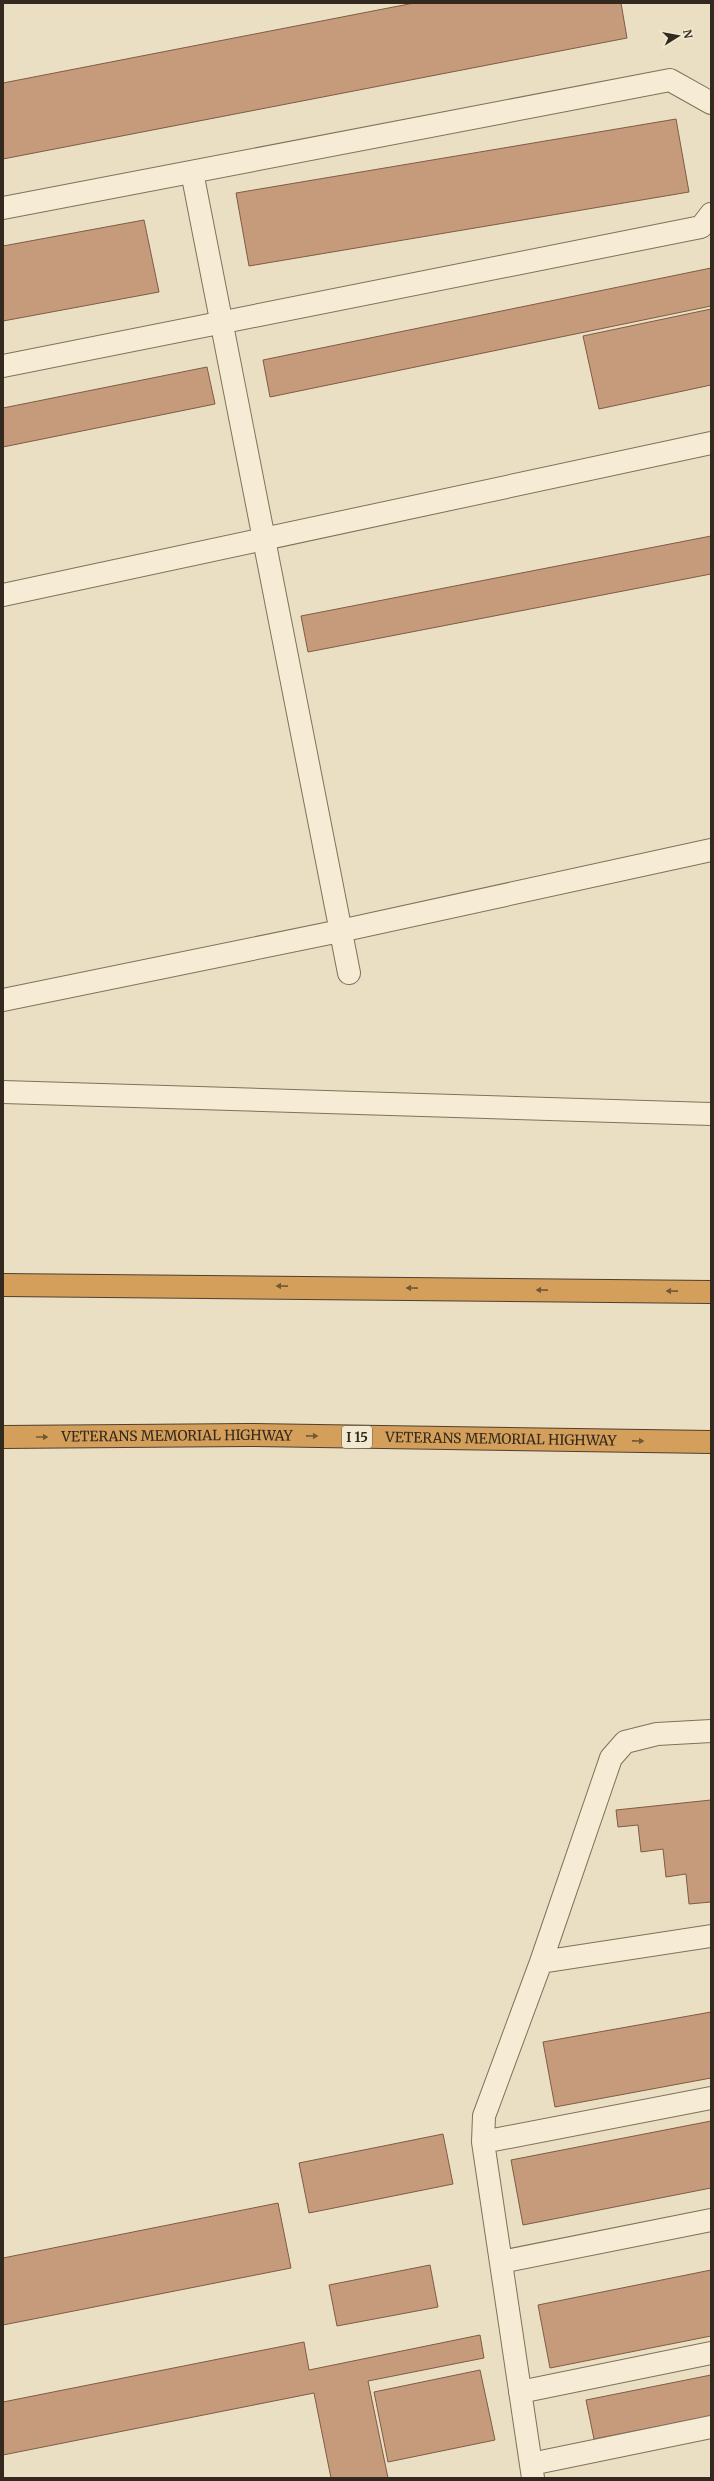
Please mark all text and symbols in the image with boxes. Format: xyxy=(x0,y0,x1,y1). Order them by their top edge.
north arrow xyxy=(658,16,698,56)
text: N xyxy=(680,28,696,40)
one-way arrow xyxy=(275,1283,288,1289)
one-way arrow xyxy=(405,1285,418,1291)
one-way arrow xyxy=(535,1287,548,1293)
one-way arrow xyxy=(665,1288,678,1294)
street label: VETERANS MEMORIAL HIGHWAY xyxy=(60,1426,294,1446)
road number: I 15 xyxy=(342,1426,372,1448)
street label: VETERANS MEMORIAL HIGHWAY xyxy=(384,1428,618,1450)
one-way arrow xyxy=(306,1433,319,1439)
one-way arrow xyxy=(36,1434,49,1440)
one-way arrow xyxy=(632,1438,645,1444)

